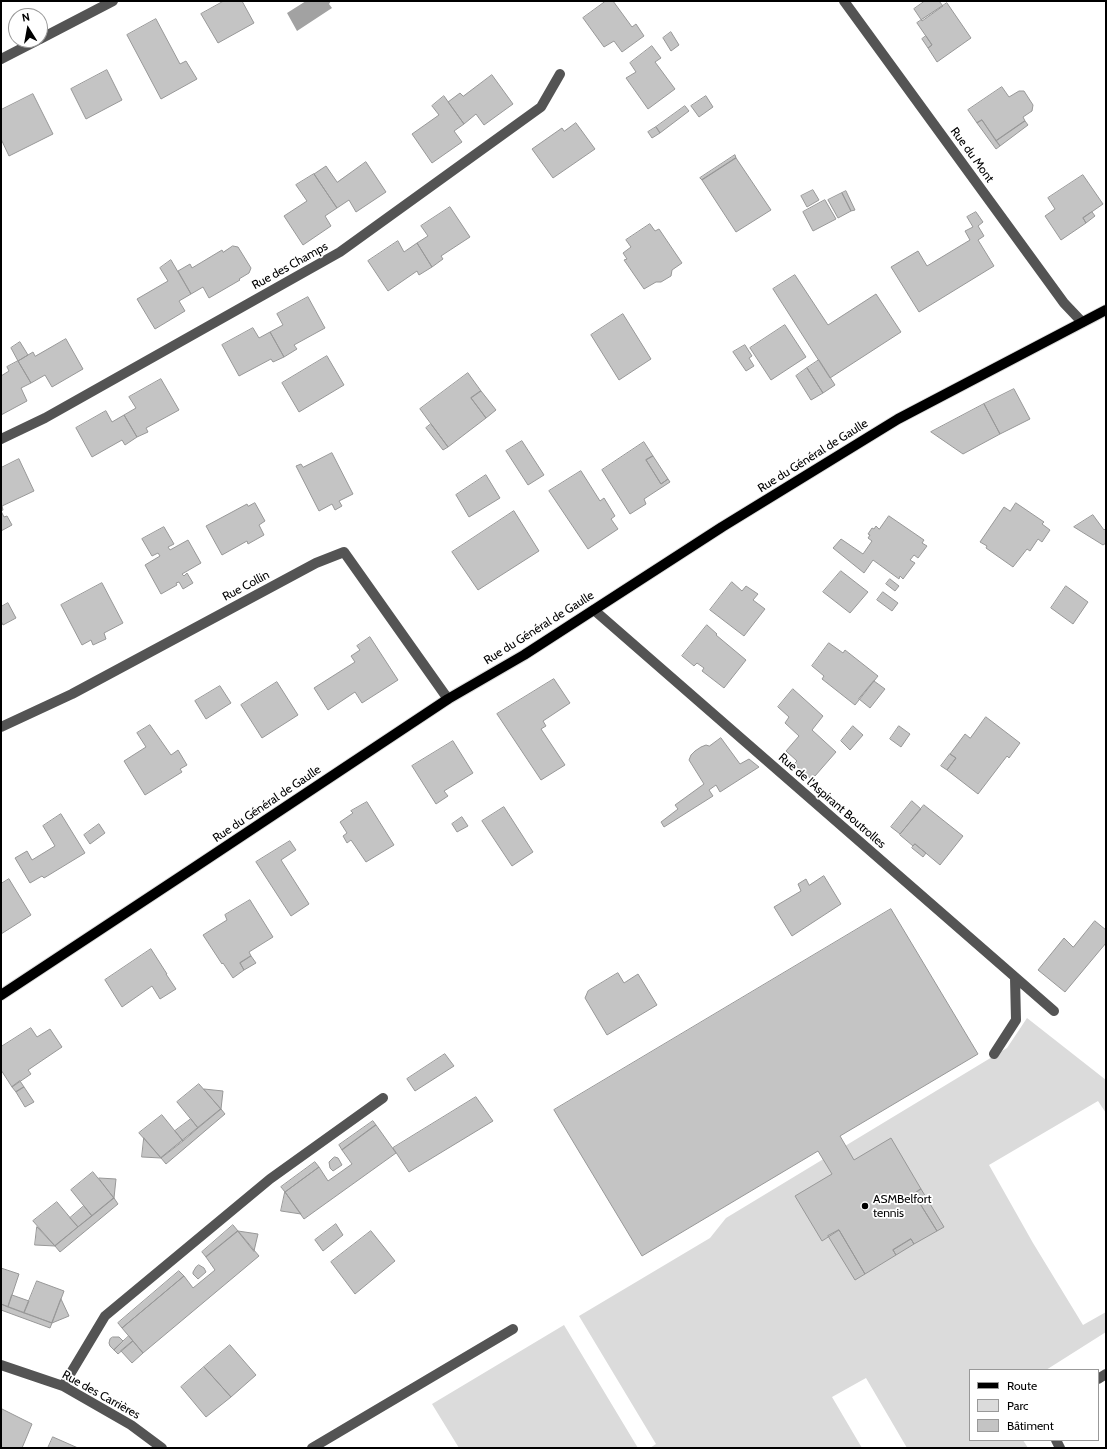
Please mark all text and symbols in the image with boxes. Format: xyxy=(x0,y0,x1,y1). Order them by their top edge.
north arrow xyxy=(8,8,48,48)
text: N xyxy=(21,10,31,25)
street label: Rue du Mont xyxy=(947,125,997,185)
street label: Rue des Champs xyxy=(250,239,330,293)
street label: Rue du Général de Gaulle xyxy=(755,416,871,496)
street label: Rue Collin xyxy=(220,568,272,604)
street label: Rue du Général de Gaulle xyxy=(481,588,597,668)
street label: Rue de l'Aspirant Boutrolles xyxy=(775,750,889,852)
street label: Rue du Général de Gaulle xyxy=(210,762,324,846)
place label: ASMBelfort tennis xyxy=(873,1192,932,1220)
marker: ASMBelfort tennis xyxy=(860,1201,870,1211)
street label: Rue des Carrières xyxy=(60,1368,142,1422)
legend xyxy=(969,1369,1099,1441)
text: Route xyxy=(1007,1378,1037,1393)
text: Parc xyxy=(1007,1398,1029,1413)
text: Bâtiment xyxy=(1007,1418,1054,1433)

